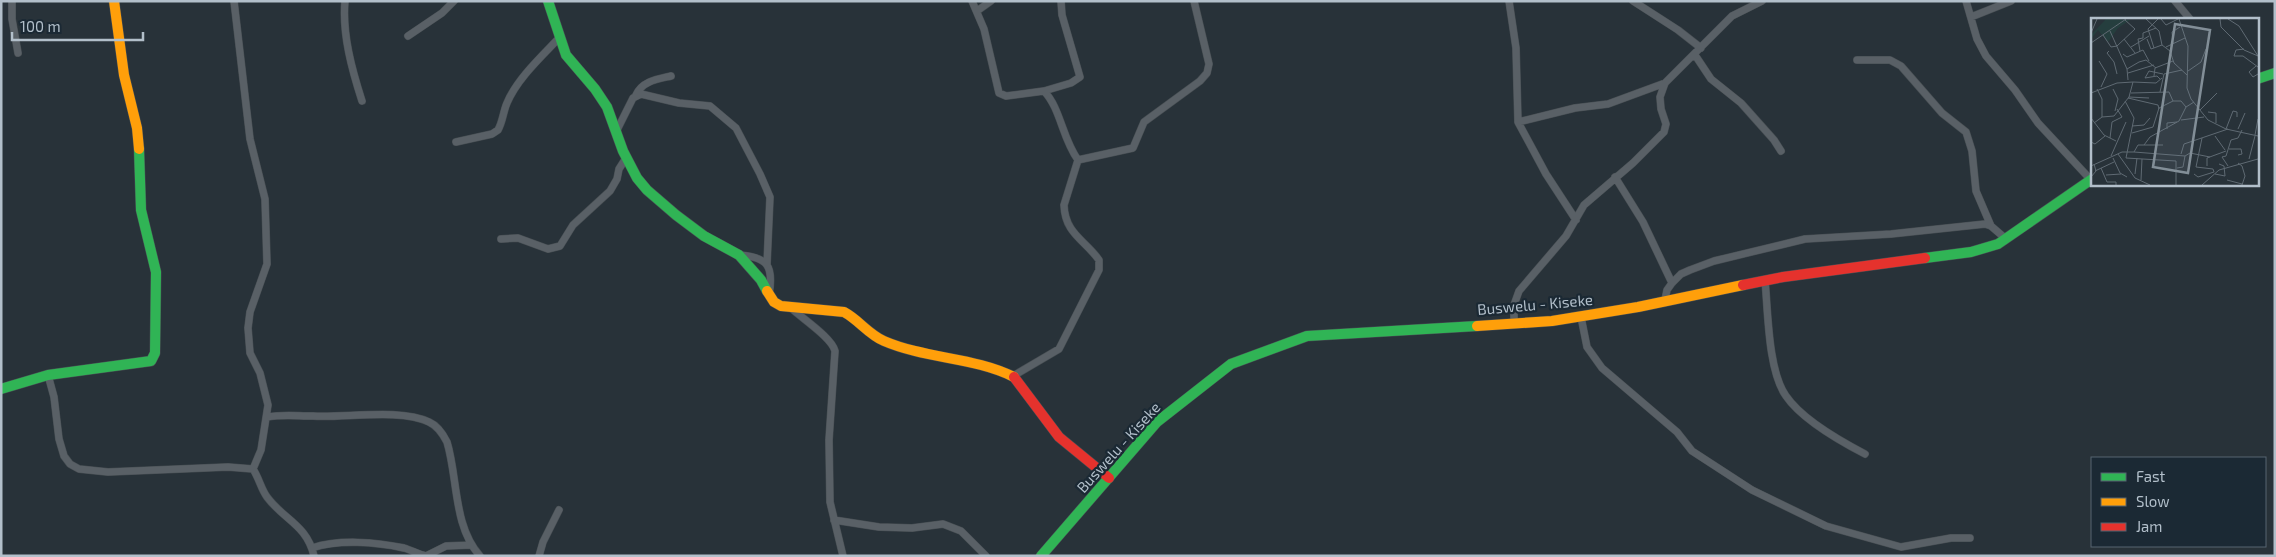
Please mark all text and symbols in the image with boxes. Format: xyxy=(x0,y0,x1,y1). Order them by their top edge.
scale bar xyxy=(12,10,144,42)
text: 100 m xyxy=(20,17,61,35)
inset map xyxy=(2091,18,2258,185)
street label: Buswelu - Kiseke xyxy=(1476,290,1594,318)
street label: Buswelu - Kiseke xyxy=(1073,398,1163,496)
legend xyxy=(2091,457,2266,547)
text: Fast xyxy=(2136,467,2166,485)
text: Slow xyxy=(2136,492,2170,510)
text: Jam xyxy=(2136,517,2162,535)

